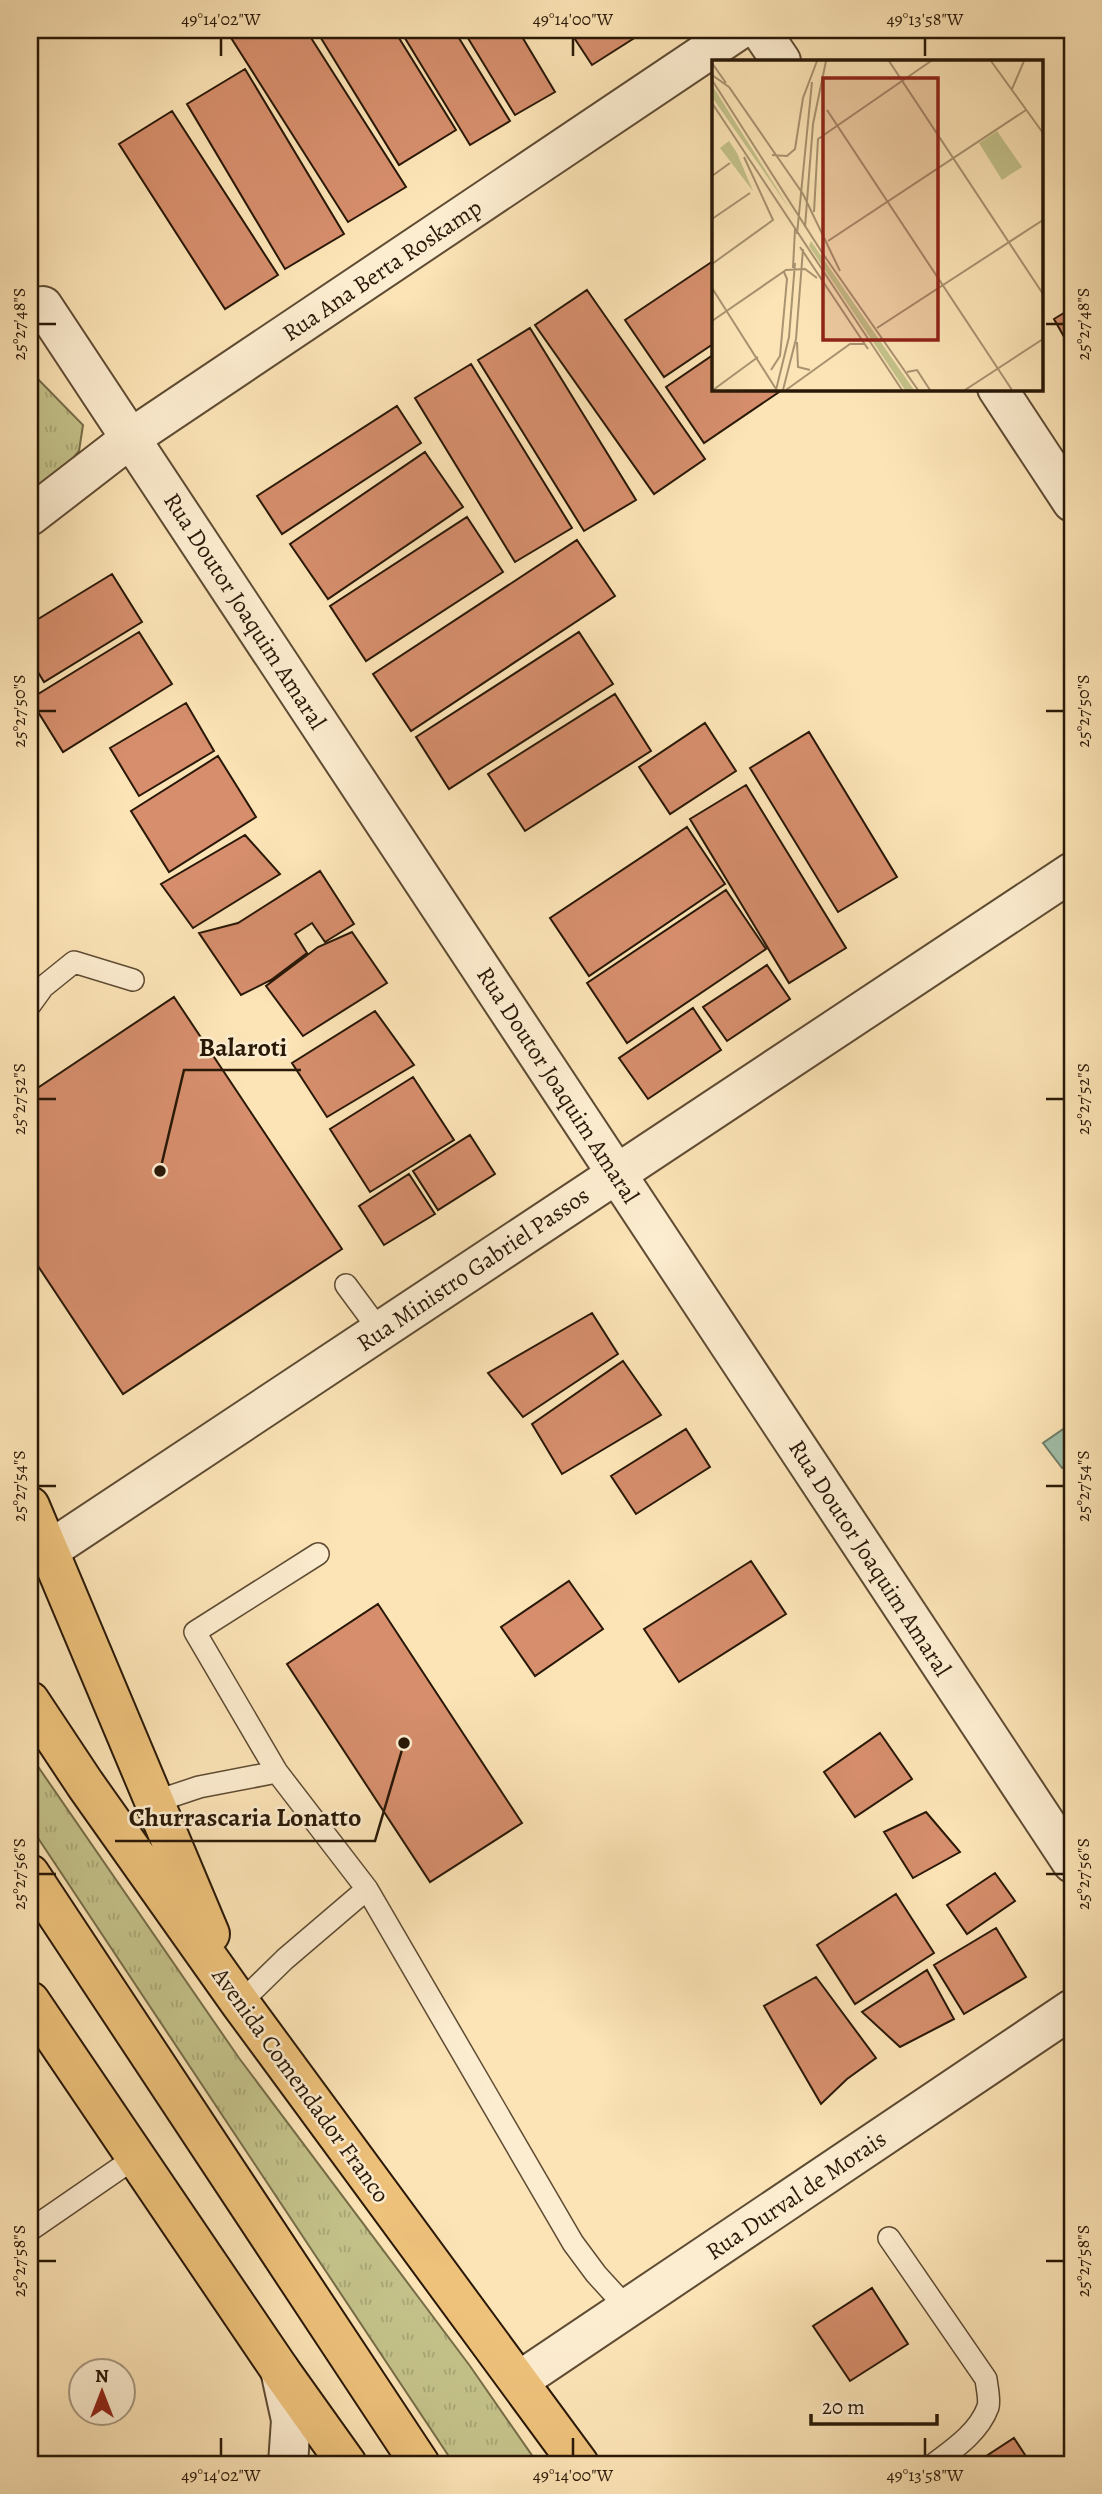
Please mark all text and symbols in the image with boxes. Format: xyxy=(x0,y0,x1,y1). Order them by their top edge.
text: 49°14'02"W xyxy=(181,7,261,31)
text: 49°14'00"W xyxy=(533,7,614,31)
text: 49°13'58"W xyxy=(886,7,964,31)
inset map xyxy=(712,60,1042,390)
street label: Rua Ana Berta Roskamp xyxy=(276,191,488,349)
text: 25°27'48"S xyxy=(7,288,31,360)
text: 25°27'48"S xyxy=(1071,288,1095,360)
street label: Rua Doutor Joaquim Amaral xyxy=(156,487,334,736)
text: 25°27'50"S xyxy=(7,674,31,748)
text: 25°27'50"S xyxy=(1071,674,1095,748)
street label: Rua Doutor Joaquim Amaral xyxy=(469,961,647,1210)
callout: Balaroti xyxy=(184,1023,301,1070)
text: Balaroti xyxy=(199,1030,287,1065)
text: 25°27'52"S xyxy=(7,1063,31,1135)
text: 25°27'52"S xyxy=(1071,1063,1095,1135)
street label: Rua Ministro Gabriel Passos xyxy=(350,1179,596,1359)
street label: Rua Doutor Joaquim Amaral xyxy=(781,1434,959,1683)
text: 25°27'54"S xyxy=(7,1450,31,1522)
text: 25°27'54"S xyxy=(1071,1450,1095,1522)
callout: Churrascaria Lonatto xyxy=(115,1794,375,1841)
text: Churrascaria Lonatto xyxy=(129,1800,361,1835)
text: 25°27'56"S xyxy=(7,1838,31,1910)
text: 25°27'56"S xyxy=(1071,1838,1095,1910)
street label: Avenida Comendador Franco xyxy=(204,1960,397,2209)
street label: Rua Durval de Morais xyxy=(700,2123,892,2267)
text: 25°27'58"S xyxy=(7,2225,31,2297)
text: 25°27'58"S xyxy=(1071,2225,1095,2297)
north arrow xyxy=(66,2358,136,2428)
text: N xyxy=(95,2363,109,2389)
scale bar xyxy=(811,2382,937,2426)
text: 20 m xyxy=(822,2393,865,2421)
text: 49°14'02"W xyxy=(181,2463,261,2487)
text: 49°14'00"W xyxy=(533,2463,614,2487)
text: 49°13'58"W xyxy=(886,2463,964,2487)

